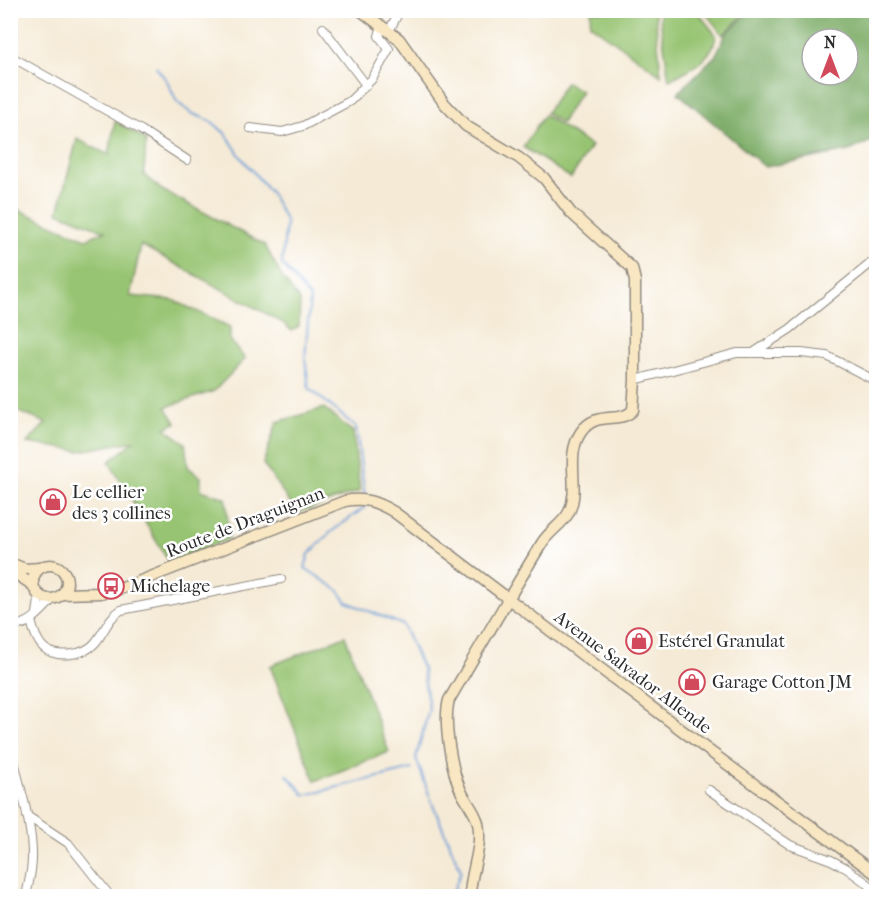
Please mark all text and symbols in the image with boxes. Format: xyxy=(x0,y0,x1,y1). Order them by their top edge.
north arrow xyxy=(800,27,860,87)
text: N xyxy=(824,33,837,52)
place label: Le cellier des 3 collines xyxy=(72,482,171,524)
street label: Route de Draguignan xyxy=(163,482,328,562)
shop icon: Le cellier des 3 collines xyxy=(38,487,68,517)
bus stop icon: Michelage xyxy=(96,571,126,601)
place label: Michelage xyxy=(130,576,210,597)
street label: Avenue Salvador Allende xyxy=(549,606,715,738)
shop icon: Estérel Granulat xyxy=(624,626,654,656)
place label: Estérel Granulat xyxy=(658,631,786,652)
shop icon: Garage Cotton JM xyxy=(677,667,707,697)
place label: Garage Cotton JM xyxy=(712,672,852,693)

